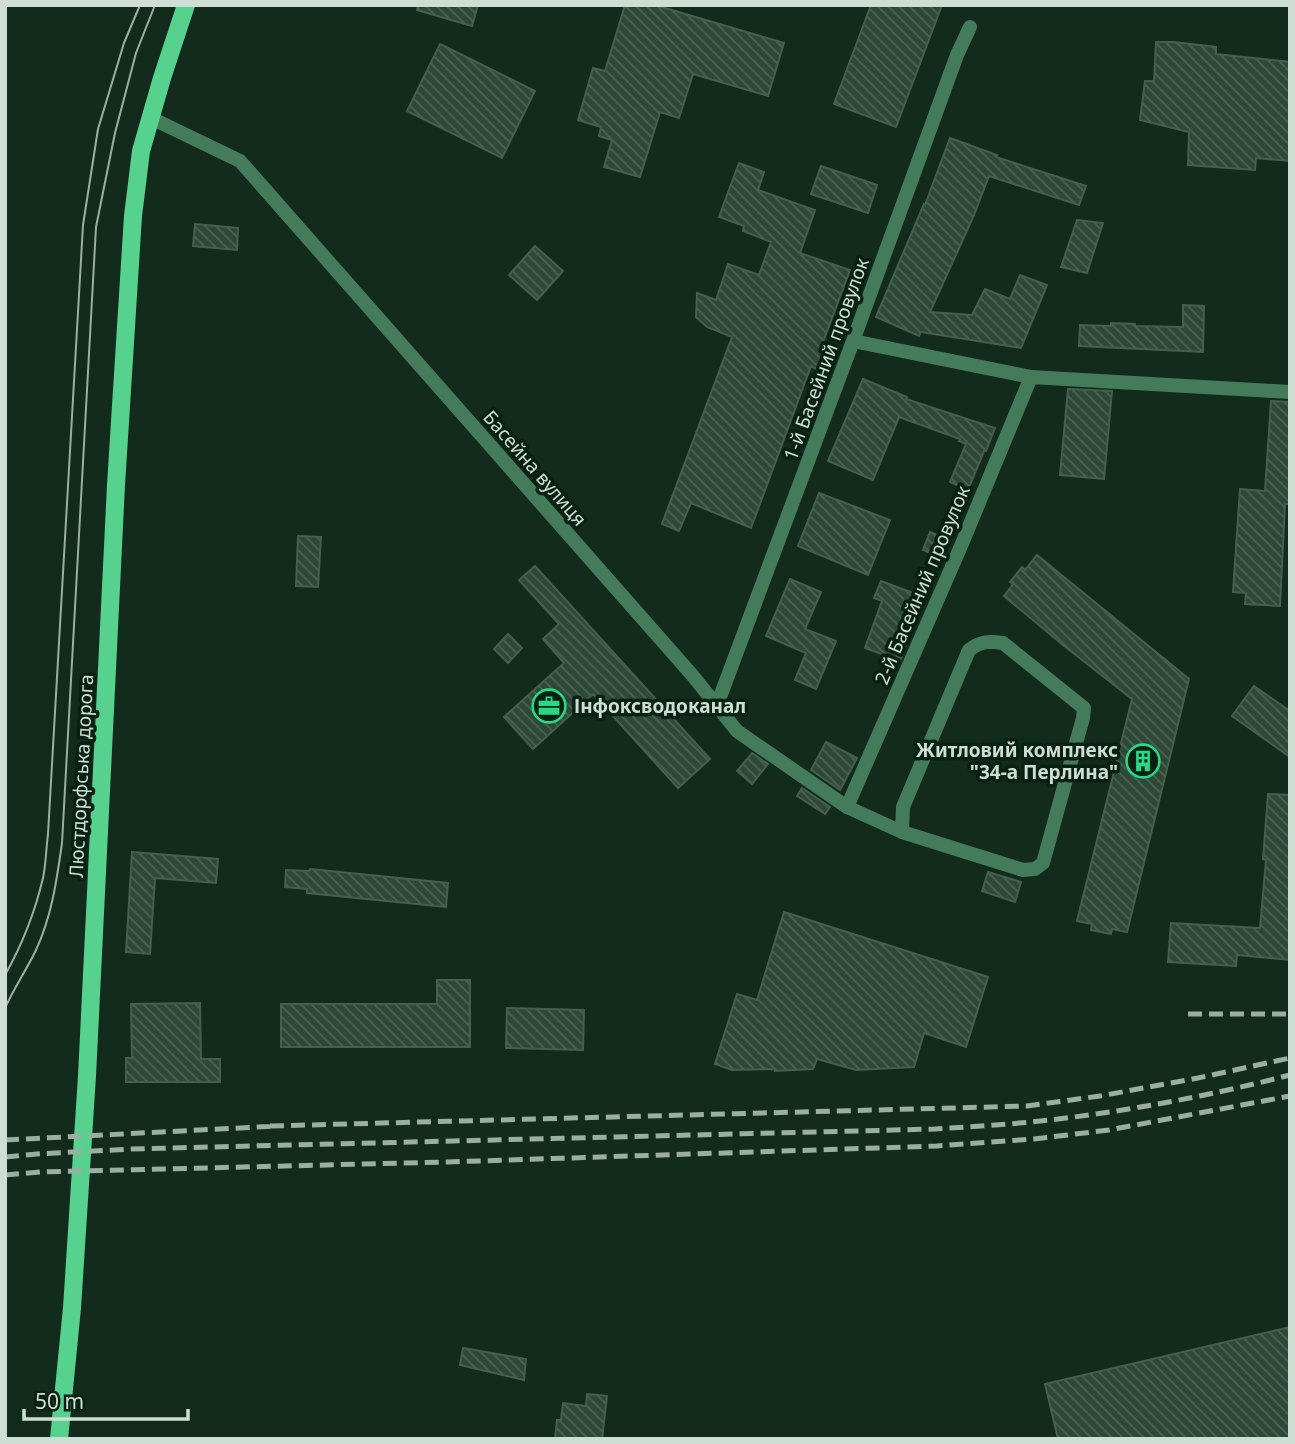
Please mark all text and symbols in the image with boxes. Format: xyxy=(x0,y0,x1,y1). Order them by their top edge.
street label: 1-й Басейний провулок xyxy=(777,254,875,464)
street label: Басейна вулиця xyxy=(477,405,593,531)
street label: 2-й Басейний провулок xyxy=(868,482,976,688)
street label: Люстдорфська дорога xyxy=(63,674,99,878)
office icon: Інфоксводоканал xyxy=(530,687,568,725)
place label: Інфоксводоканал xyxy=(574,693,746,719)
place label: Житловий комплекс "34-а Перлина" xyxy=(916,737,1118,785)
building icon: Житловий комплекс "34-а Перлина" xyxy=(1124,742,1162,780)
scale bar xyxy=(24,1378,189,1422)
text: 50 m xyxy=(35,1387,84,1415)

